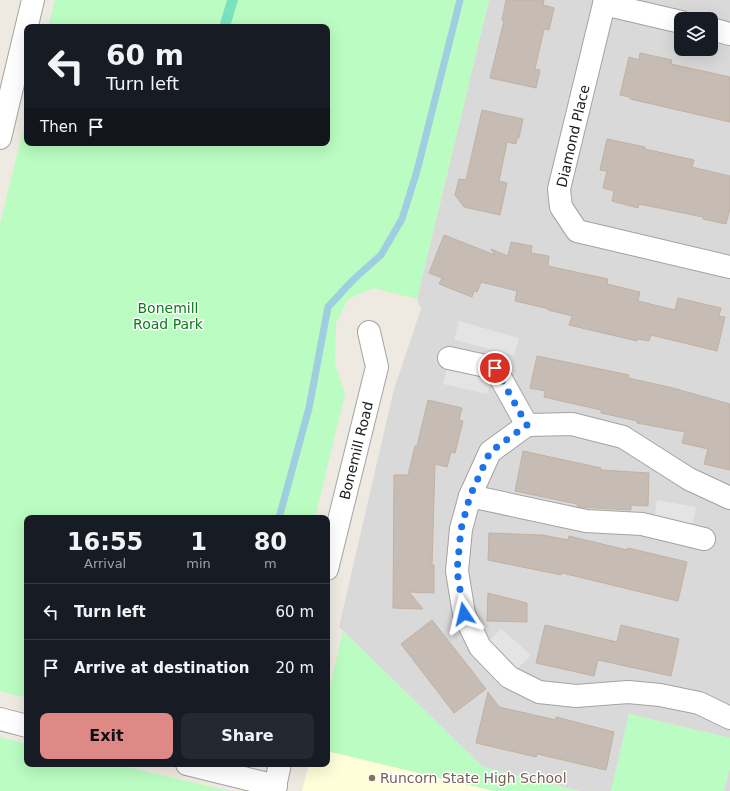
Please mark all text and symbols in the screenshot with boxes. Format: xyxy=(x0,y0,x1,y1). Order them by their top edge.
map controls xyxy=(674,12,718,56)
button: layers xyxy=(674,12,718,56)
text: 60 m xyxy=(106,39,184,72)
icon: left xyxy=(40,40,92,92)
text: Turn left xyxy=(106,73,179,94)
street label: Diamond Place xyxy=(553,83,593,189)
icon: arrive xyxy=(85,116,107,138)
text: Then xyxy=(40,118,77,136)
park label: Bonemill Road Park xyxy=(133,300,204,332)
pin xyxy=(478,351,512,385)
icon: arrive xyxy=(484,357,506,379)
street label: Bonemill Road xyxy=(336,400,376,501)
text: 16:55 xyxy=(67,528,143,556)
text: 1 xyxy=(190,528,207,556)
text: 80 xyxy=(254,528,287,556)
text: Arrival xyxy=(84,556,126,571)
text: min xyxy=(186,556,211,571)
text: m xyxy=(264,556,277,571)
position arrow xyxy=(443,593,485,635)
icon: left xyxy=(40,601,62,623)
text: Turn left xyxy=(74,603,146,621)
text: 60 m xyxy=(276,603,314,621)
icon: arrive xyxy=(40,657,62,679)
text: Arrive at destination xyxy=(74,659,249,677)
text: 20 m xyxy=(276,659,314,677)
button: Exit xyxy=(40,713,173,759)
button: Share xyxy=(181,713,314,759)
place label: Runcorn State High School xyxy=(380,770,567,786)
marker: Runcorn State High School xyxy=(367,773,377,783)

